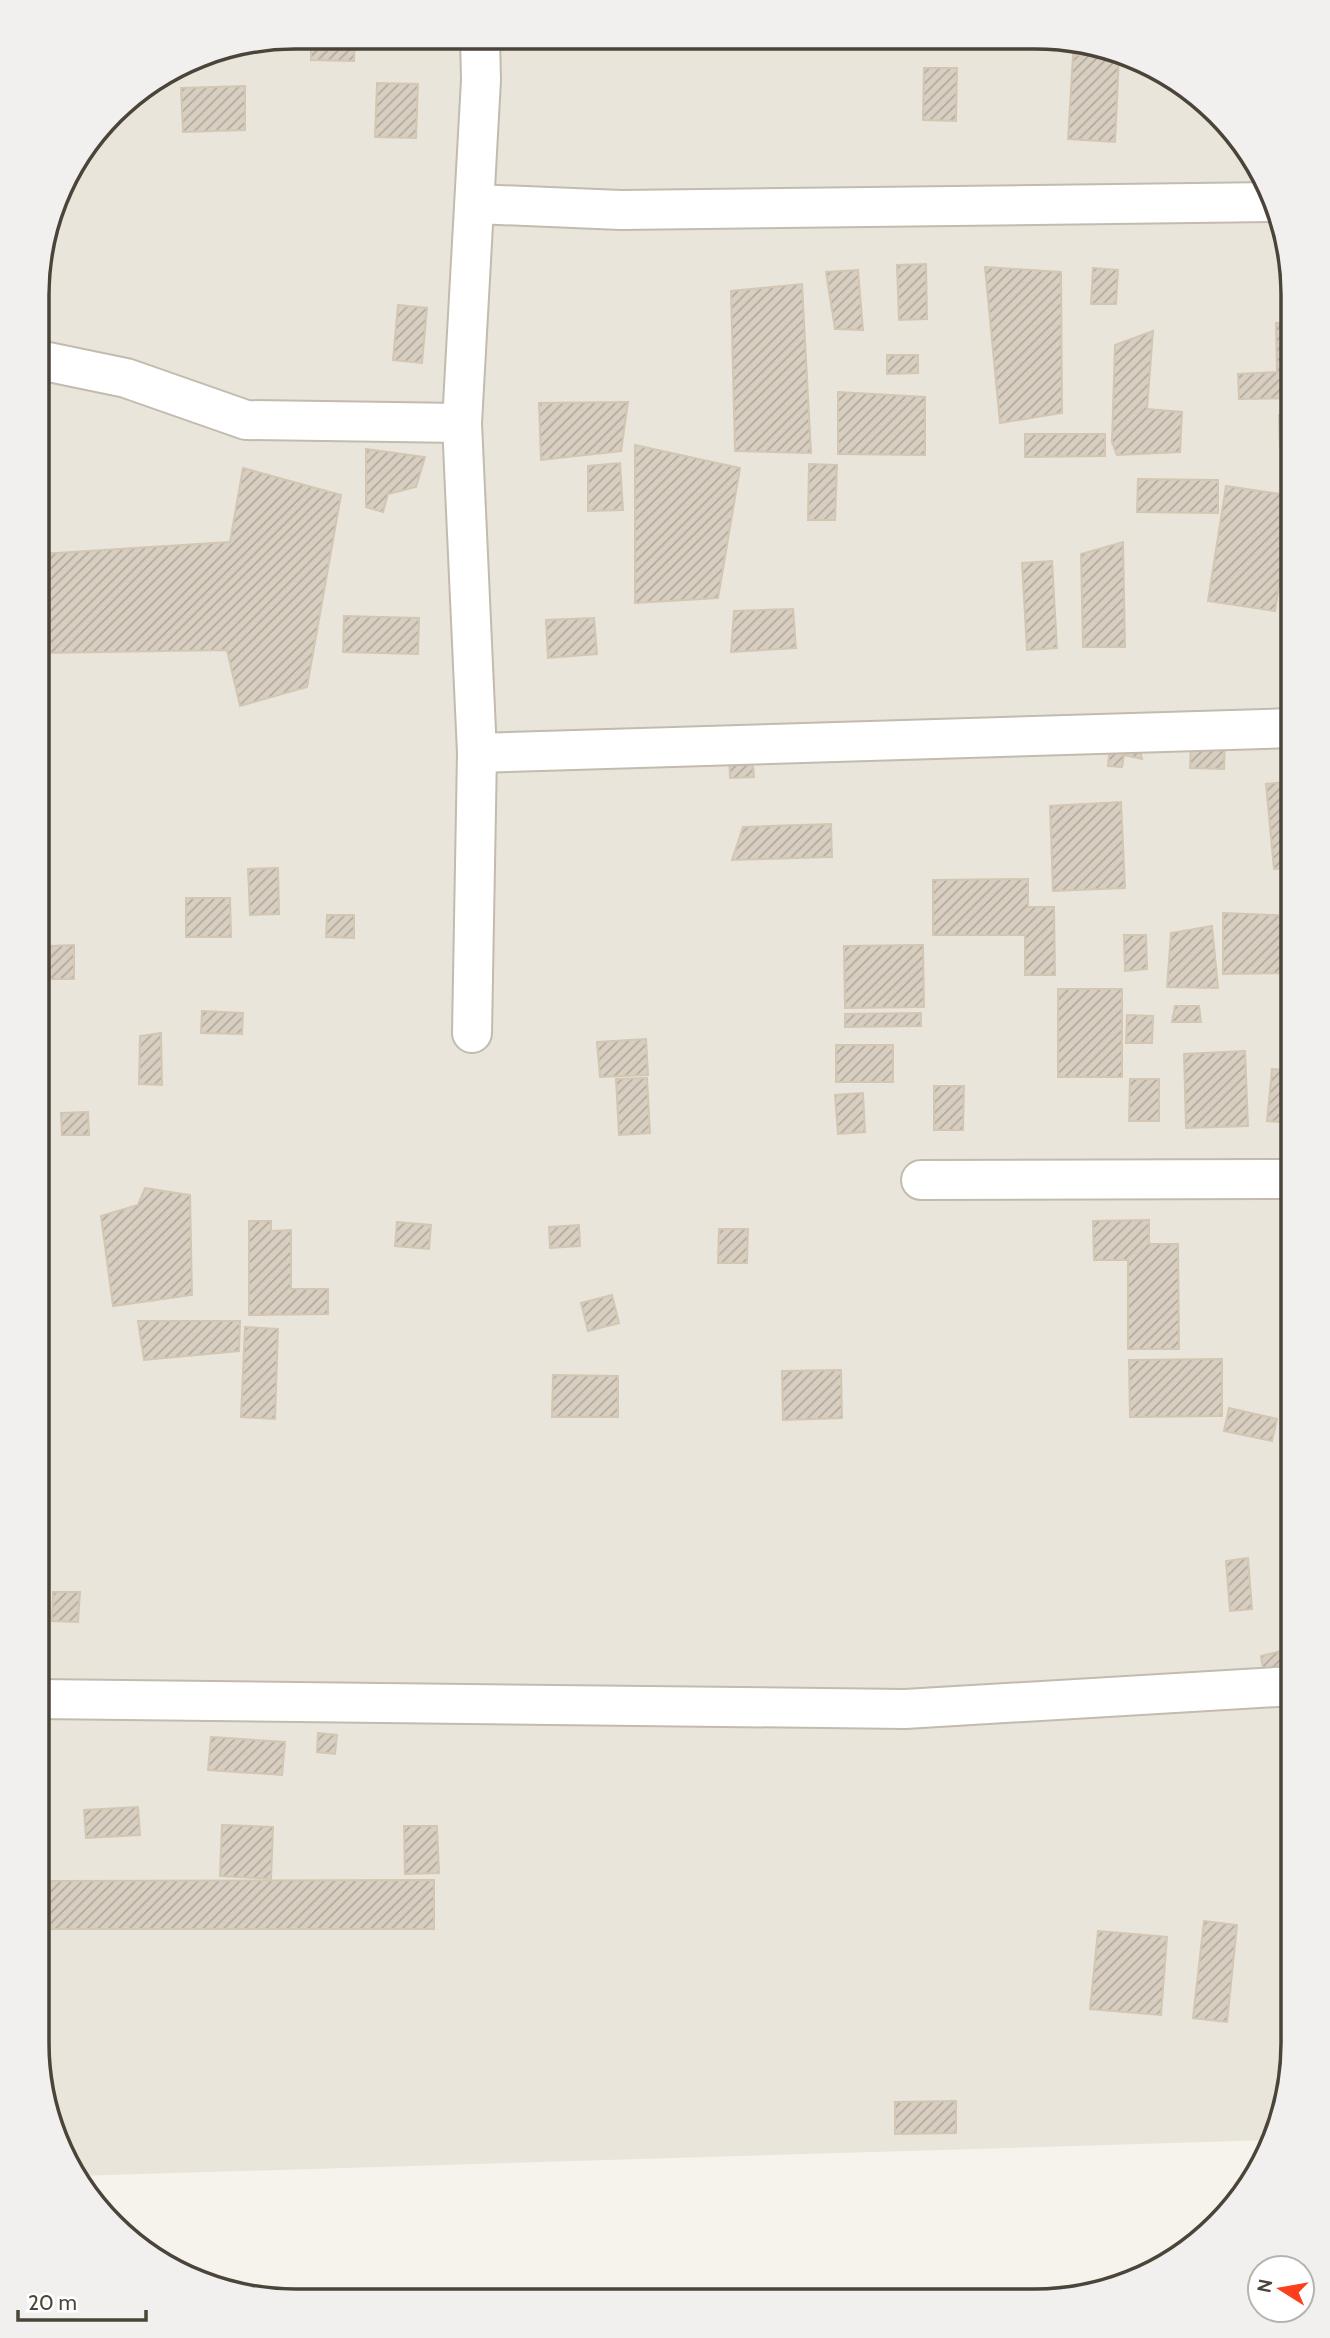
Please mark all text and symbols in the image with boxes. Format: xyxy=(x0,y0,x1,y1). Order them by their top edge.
north arrow xyxy=(1246,2254,1316,2324)
text: N xyxy=(1252,2277,1277,2295)
scale bar xyxy=(18,2278,145,2322)
text: 20 m xyxy=(28,2290,77,2315)

